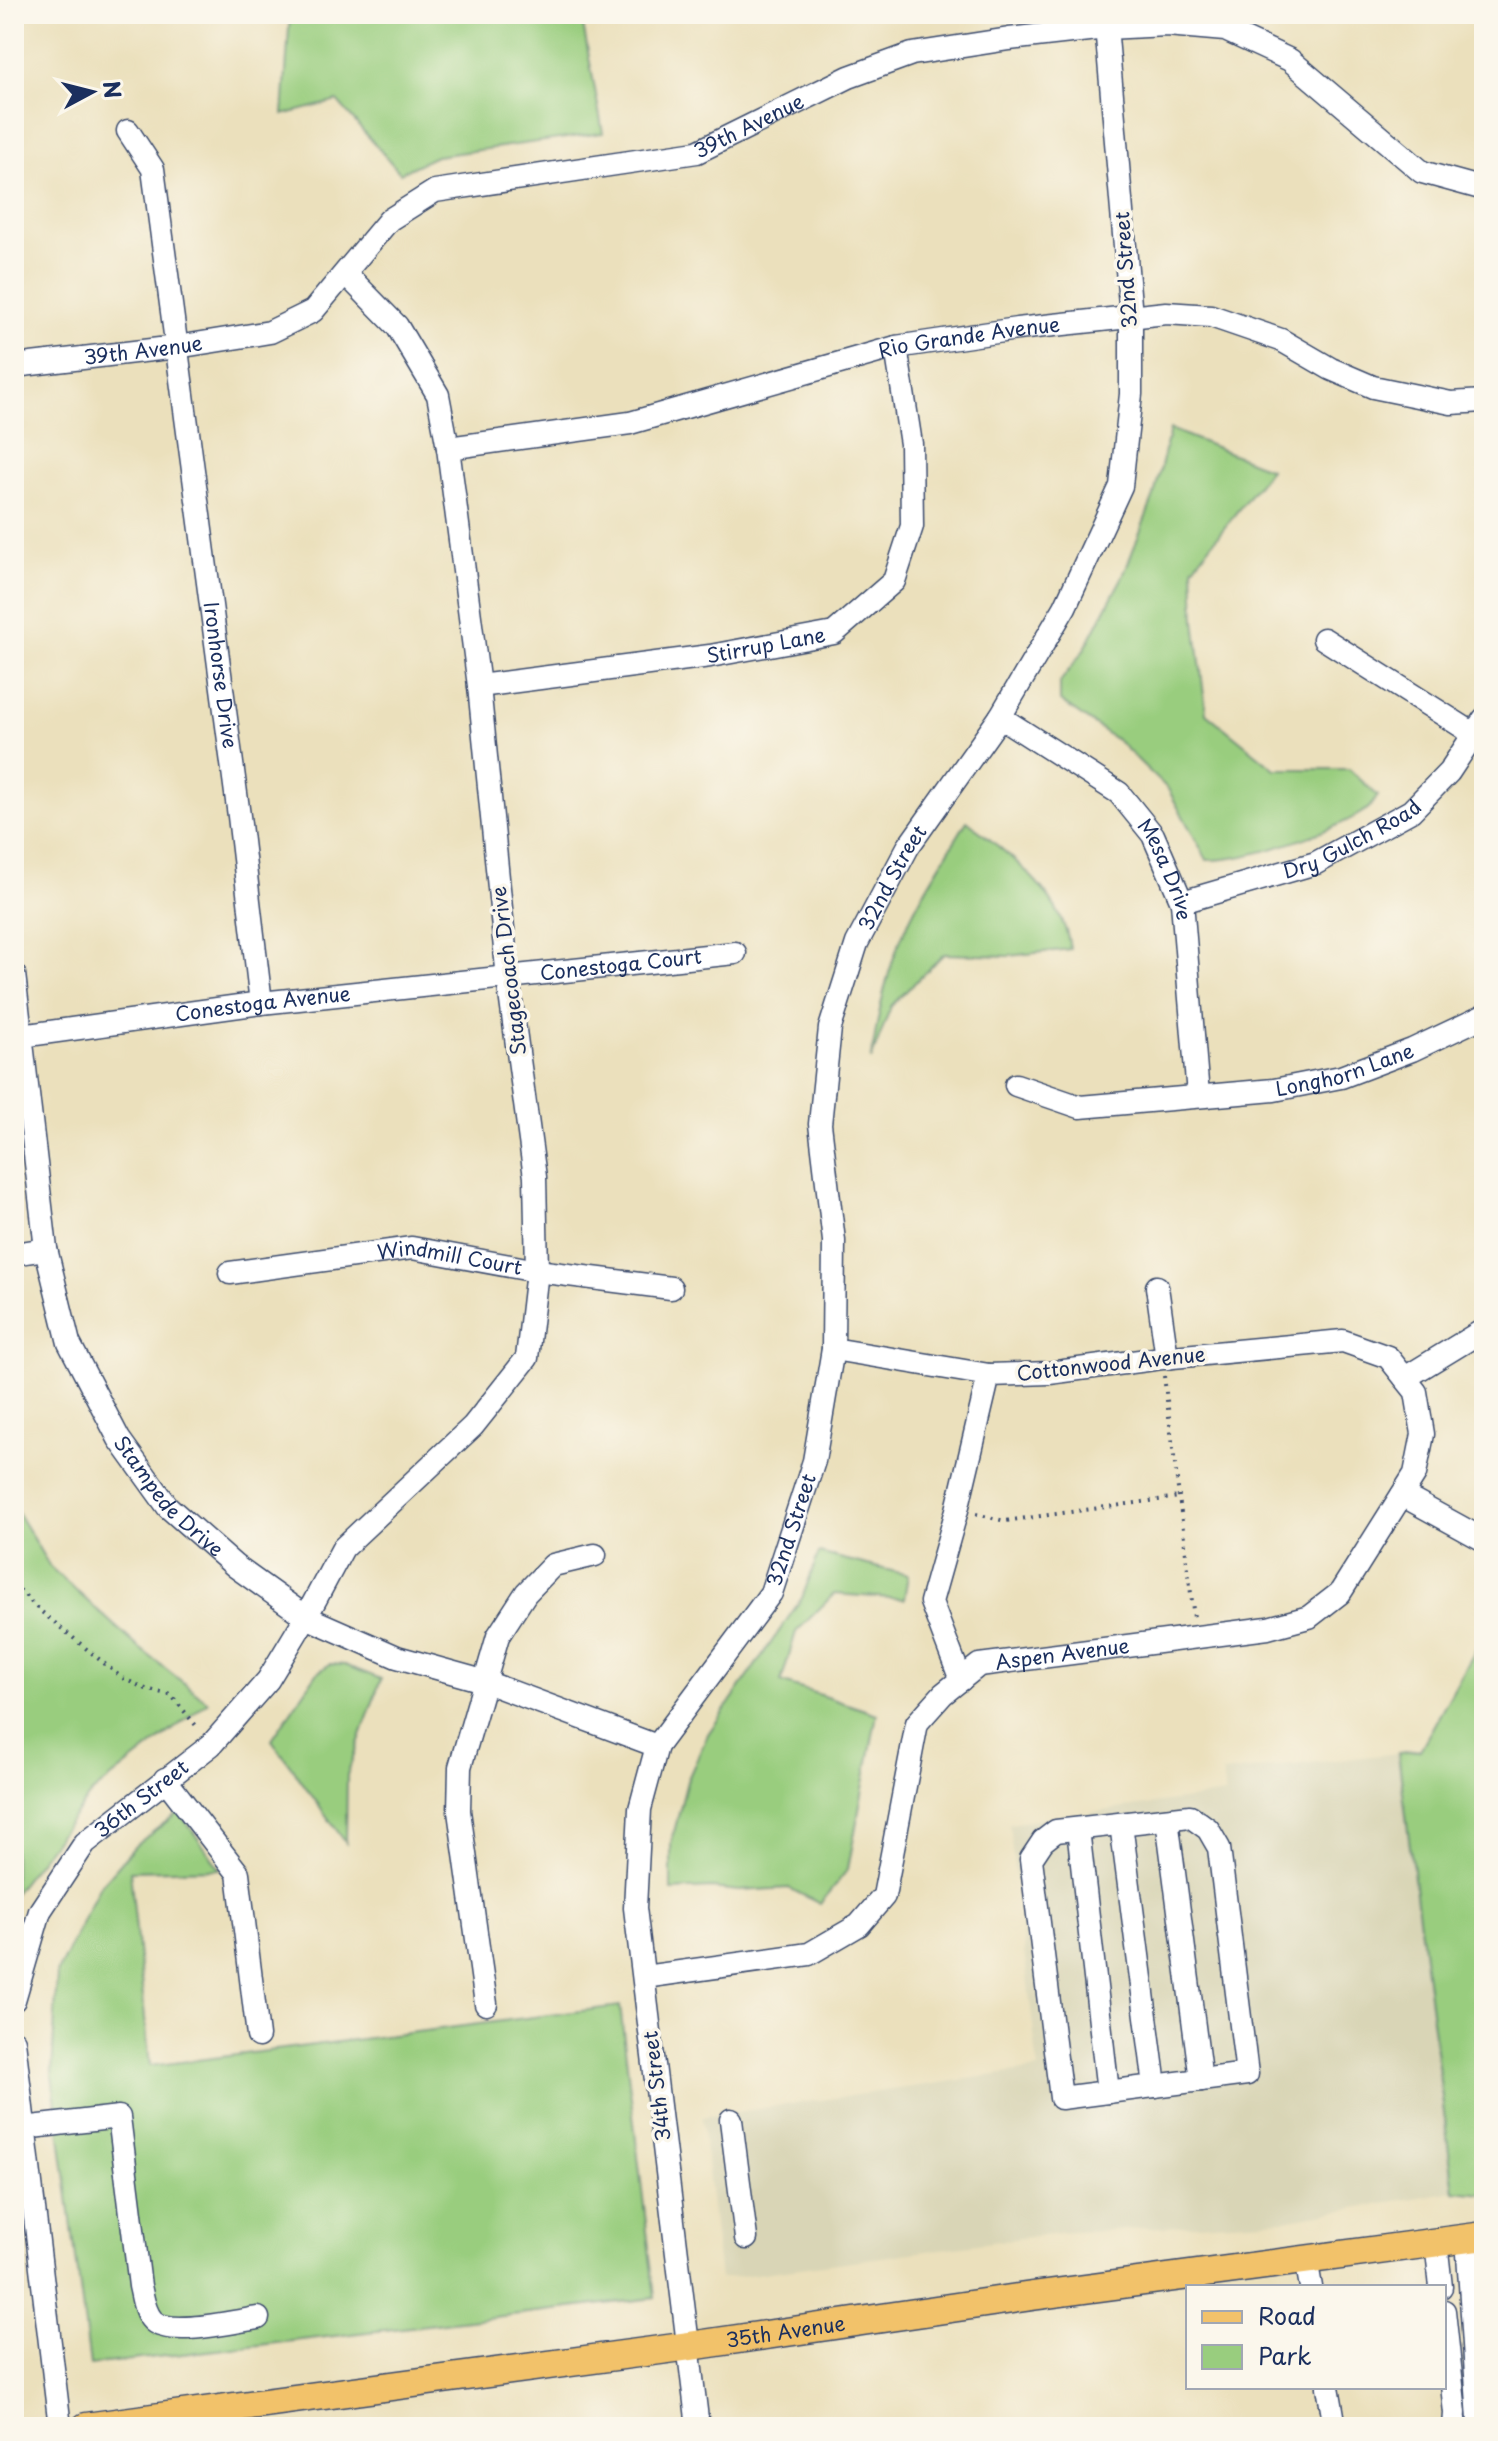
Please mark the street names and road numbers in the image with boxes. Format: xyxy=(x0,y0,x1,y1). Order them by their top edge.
street label: 39th Avenue xyxy=(688,86,809,165)
street label: 32nd Street xyxy=(1106,211,1144,329)
street label: Rio Grande Avenue xyxy=(874,308,1061,365)
street label: 39th Avenue xyxy=(82,327,205,372)
street label: Ironhorse Drive xyxy=(197,600,246,750)
street label: Stirrup Lane xyxy=(704,619,828,670)
street label: Dry Gulch Road xyxy=(1279,793,1428,886)
street label: Mesa Drive xyxy=(1131,811,1199,921)
street label: 32nd Street xyxy=(850,818,933,936)
street label: Stagecoach Drive xyxy=(483,885,533,1057)
street label: Conestoga Court xyxy=(538,941,703,988)
street label: Conestoga Avenue xyxy=(173,978,352,1029)
street label: Longhorn Lane xyxy=(1273,1035,1418,1103)
street label: Windmill Court xyxy=(375,1232,525,1282)
street label: Cottonwood Avenue xyxy=(1015,1338,1207,1388)
street label: Stampede Drive xyxy=(107,1429,231,1563)
street label: 32nd Street xyxy=(758,1470,823,1590)
street label: Aspen Avenue xyxy=(993,1630,1131,1677)
street label: 36th Street xyxy=(87,1752,195,1845)
street label: 34th Street xyxy=(634,2029,678,2143)
street label: 35th Avenue xyxy=(724,2307,847,2355)

